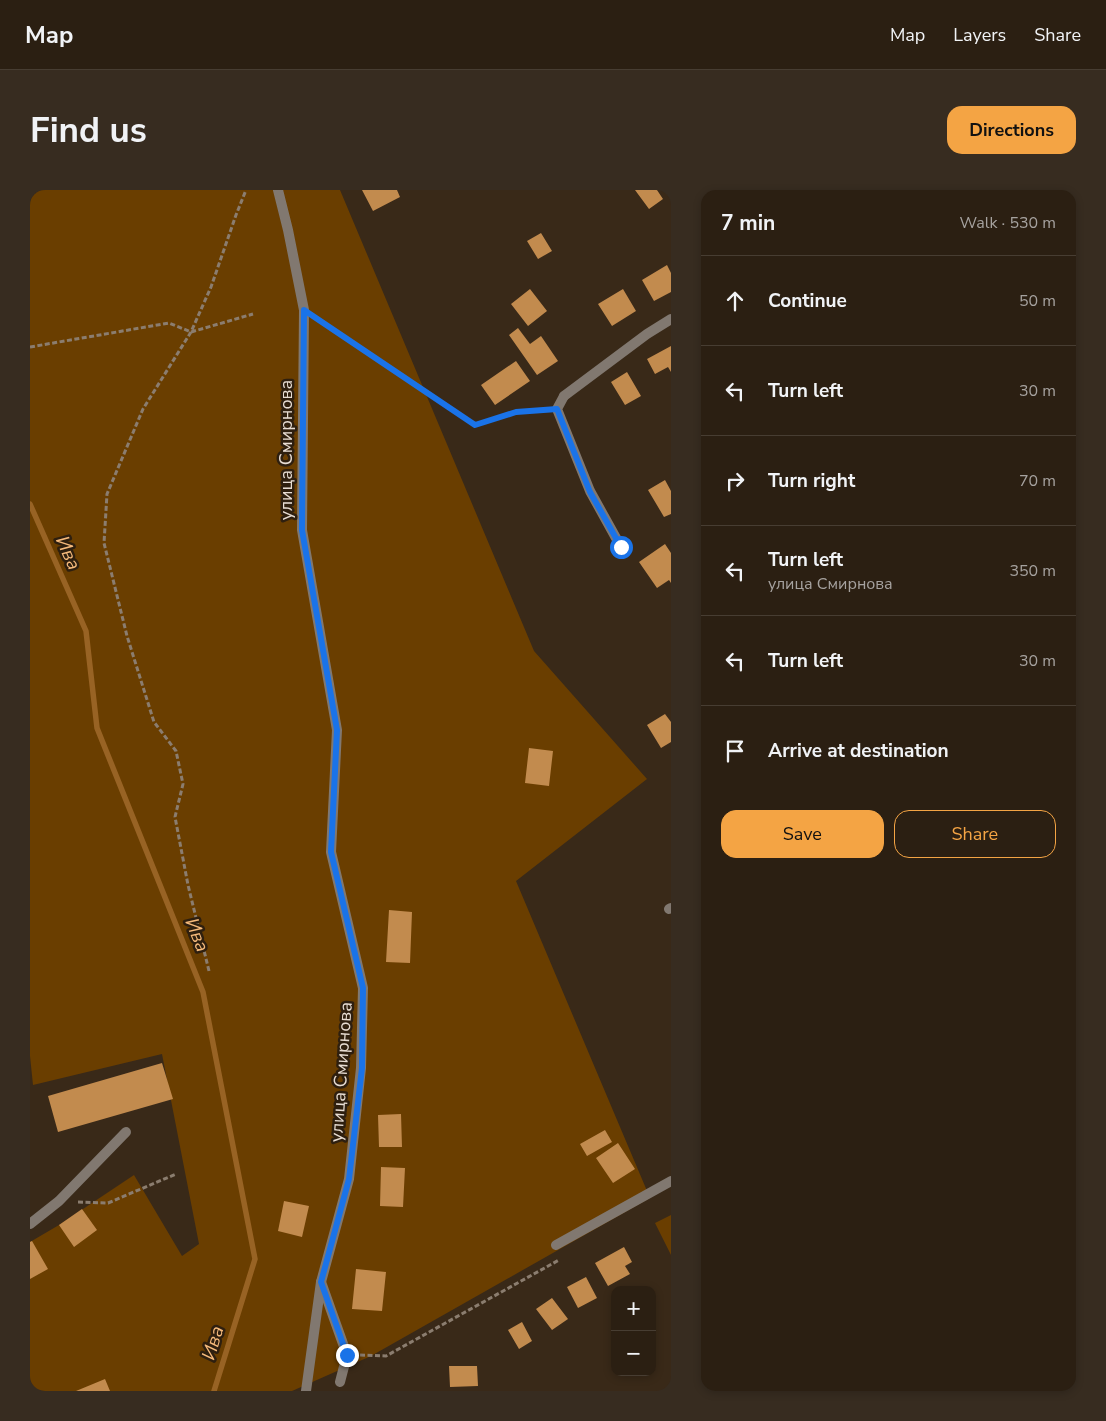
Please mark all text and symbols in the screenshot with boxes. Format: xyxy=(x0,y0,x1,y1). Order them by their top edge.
text: Map xyxy=(25,19,73,51)
text: Map xyxy=(890,23,925,47)
text: Layers xyxy=(953,23,1006,47)
text: Share xyxy=(1034,23,1081,47)
button: Directions xyxy=(947,106,1076,154)
text: Find us xyxy=(30,107,147,154)
text: 7 min xyxy=(721,209,775,237)
text: Walk · 530 m xyxy=(960,212,1056,234)
icon: ahead xyxy=(721,287,749,315)
text: Continue xyxy=(768,288,847,314)
text: 50 m xyxy=(1019,290,1056,312)
icon: left xyxy=(721,377,749,405)
text: Turn left xyxy=(768,378,843,404)
street label: улица Смирнова xyxy=(274,380,298,520)
text: 30 m xyxy=(1019,380,1056,402)
icon: right xyxy=(721,467,749,495)
text: Turn right xyxy=(768,468,855,494)
text: 70 m xyxy=(1019,470,1056,492)
water label: Ива xyxy=(49,532,87,574)
route start xyxy=(610,536,633,559)
text: Turn left xyxy=(768,547,843,573)
icon: left xyxy=(721,557,749,585)
text: 350 m xyxy=(1009,560,1056,582)
text: улица Смирнова xyxy=(768,573,893,595)
icon: left xyxy=(721,647,749,675)
text: Turn left xyxy=(768,648,843,674)
text: 30 m xyxy=(1019,650,1056,672)
icon: arrive xyxy=(721,737,749,765)
text: Arrive at destination xyxy=(768,738,949,764)
button: Save xyxy=(721,810,884,858)
button: Share xyxy=(894,810,1056,858)
water label: Ива xyxy=(178,914,216,956)
street label: улица Смирнова xyxy=(324,1001,358,1143)
map controls xyxy=(611,1286,656,1376)
button: + xyxy=(611,1286,656,1331)
water label: Ива xyxy=(195,1323,231,1363)
button: − xyxy=(611,1331,656,1376)
route end xyxy=(336,1344,359,1367)

